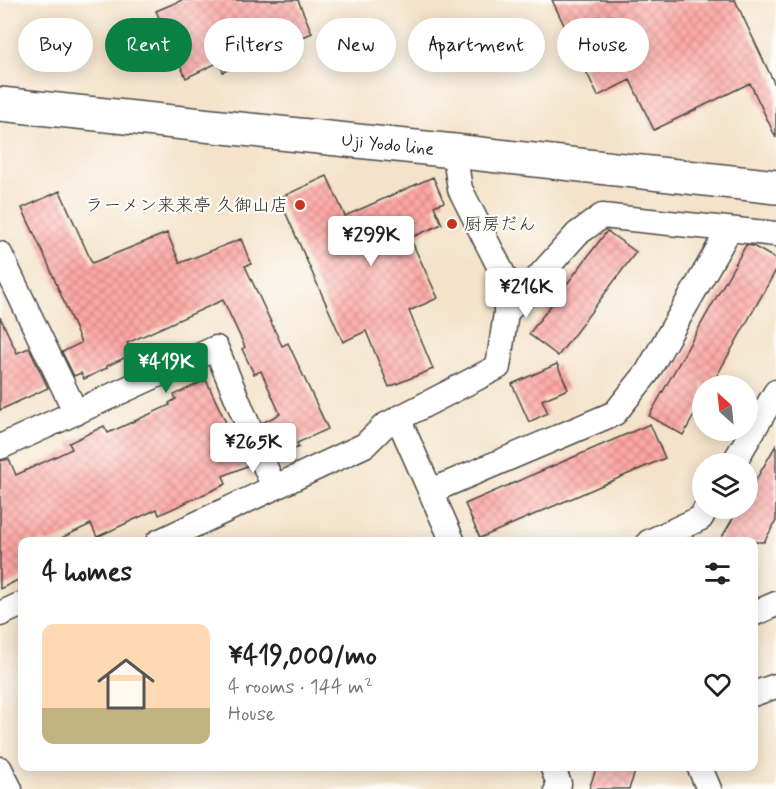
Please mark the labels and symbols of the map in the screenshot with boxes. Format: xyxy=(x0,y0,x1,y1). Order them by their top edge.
street label: Uji Yodo line xyxy=(340,128,435,162)
place label: ラーメン来来亭 久御山店 xyxy=(85,194,288,218)
marker: ラーメン来来亭 久御山店 xyxy=(293,198,307,212)
place label: 厨房だん xyxy=(464,213,536,237)
pin: ¥299K xyxy=(329,216,413,267)
marker: 厨房だん xyxy=(445,217,459,231)
pin: ¥216K xyxy=(484,268,568,319)
pin: ¥419K xyxy=(124,343,208,394)
north arrow xyxy=(692,375,758,441)
pin: ¥265K xyxy=(211,423,295,474)

